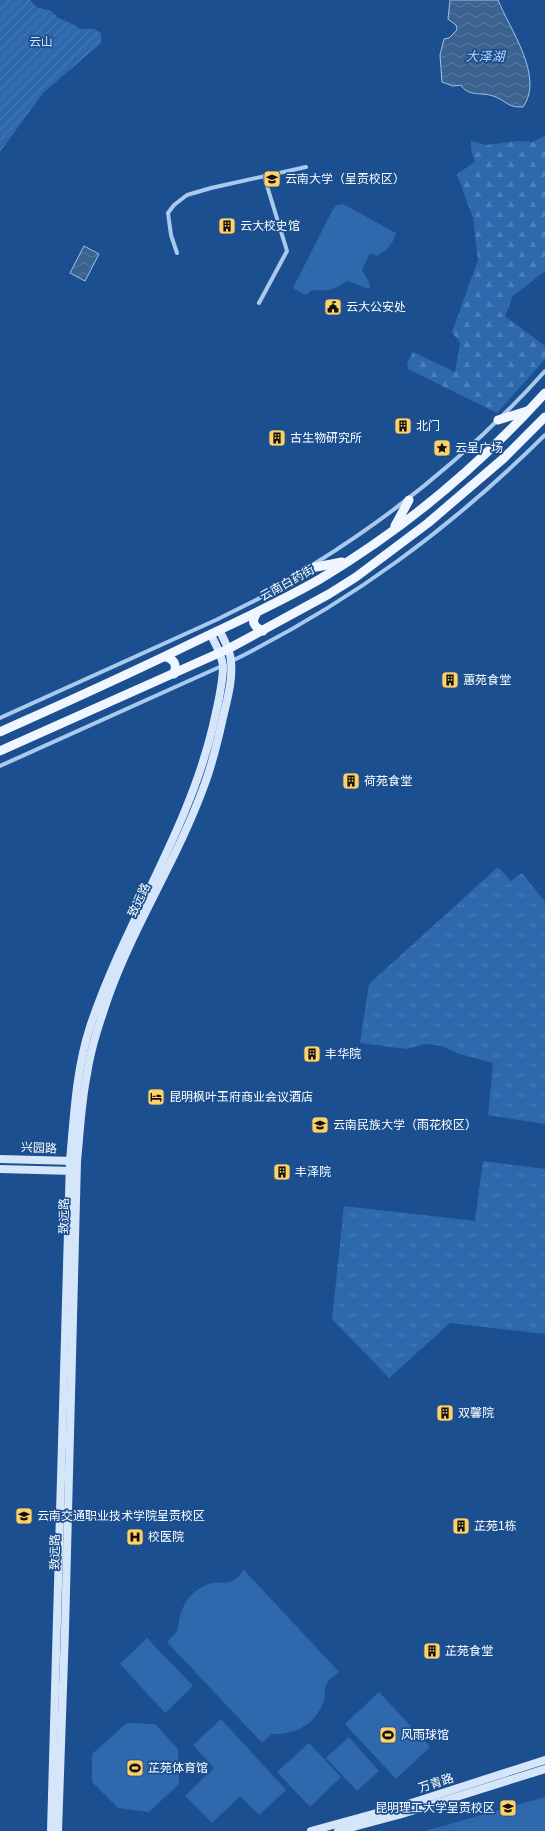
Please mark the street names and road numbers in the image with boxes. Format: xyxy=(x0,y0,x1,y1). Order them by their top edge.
street label: 云南白药街 xyxy=(257,562,317,604)
street label: 致远路 xyxy=(125,881,153,919)
street label: 兴园路 xyxy=(21,1140,57,1156)
street label: 致远路 xyxy=(57,1198,71,1234)
street label: 致远路 xyxy=(48,1534,62,1570)
street label: 万青路 xyxy=(417,1771,455,1795)

